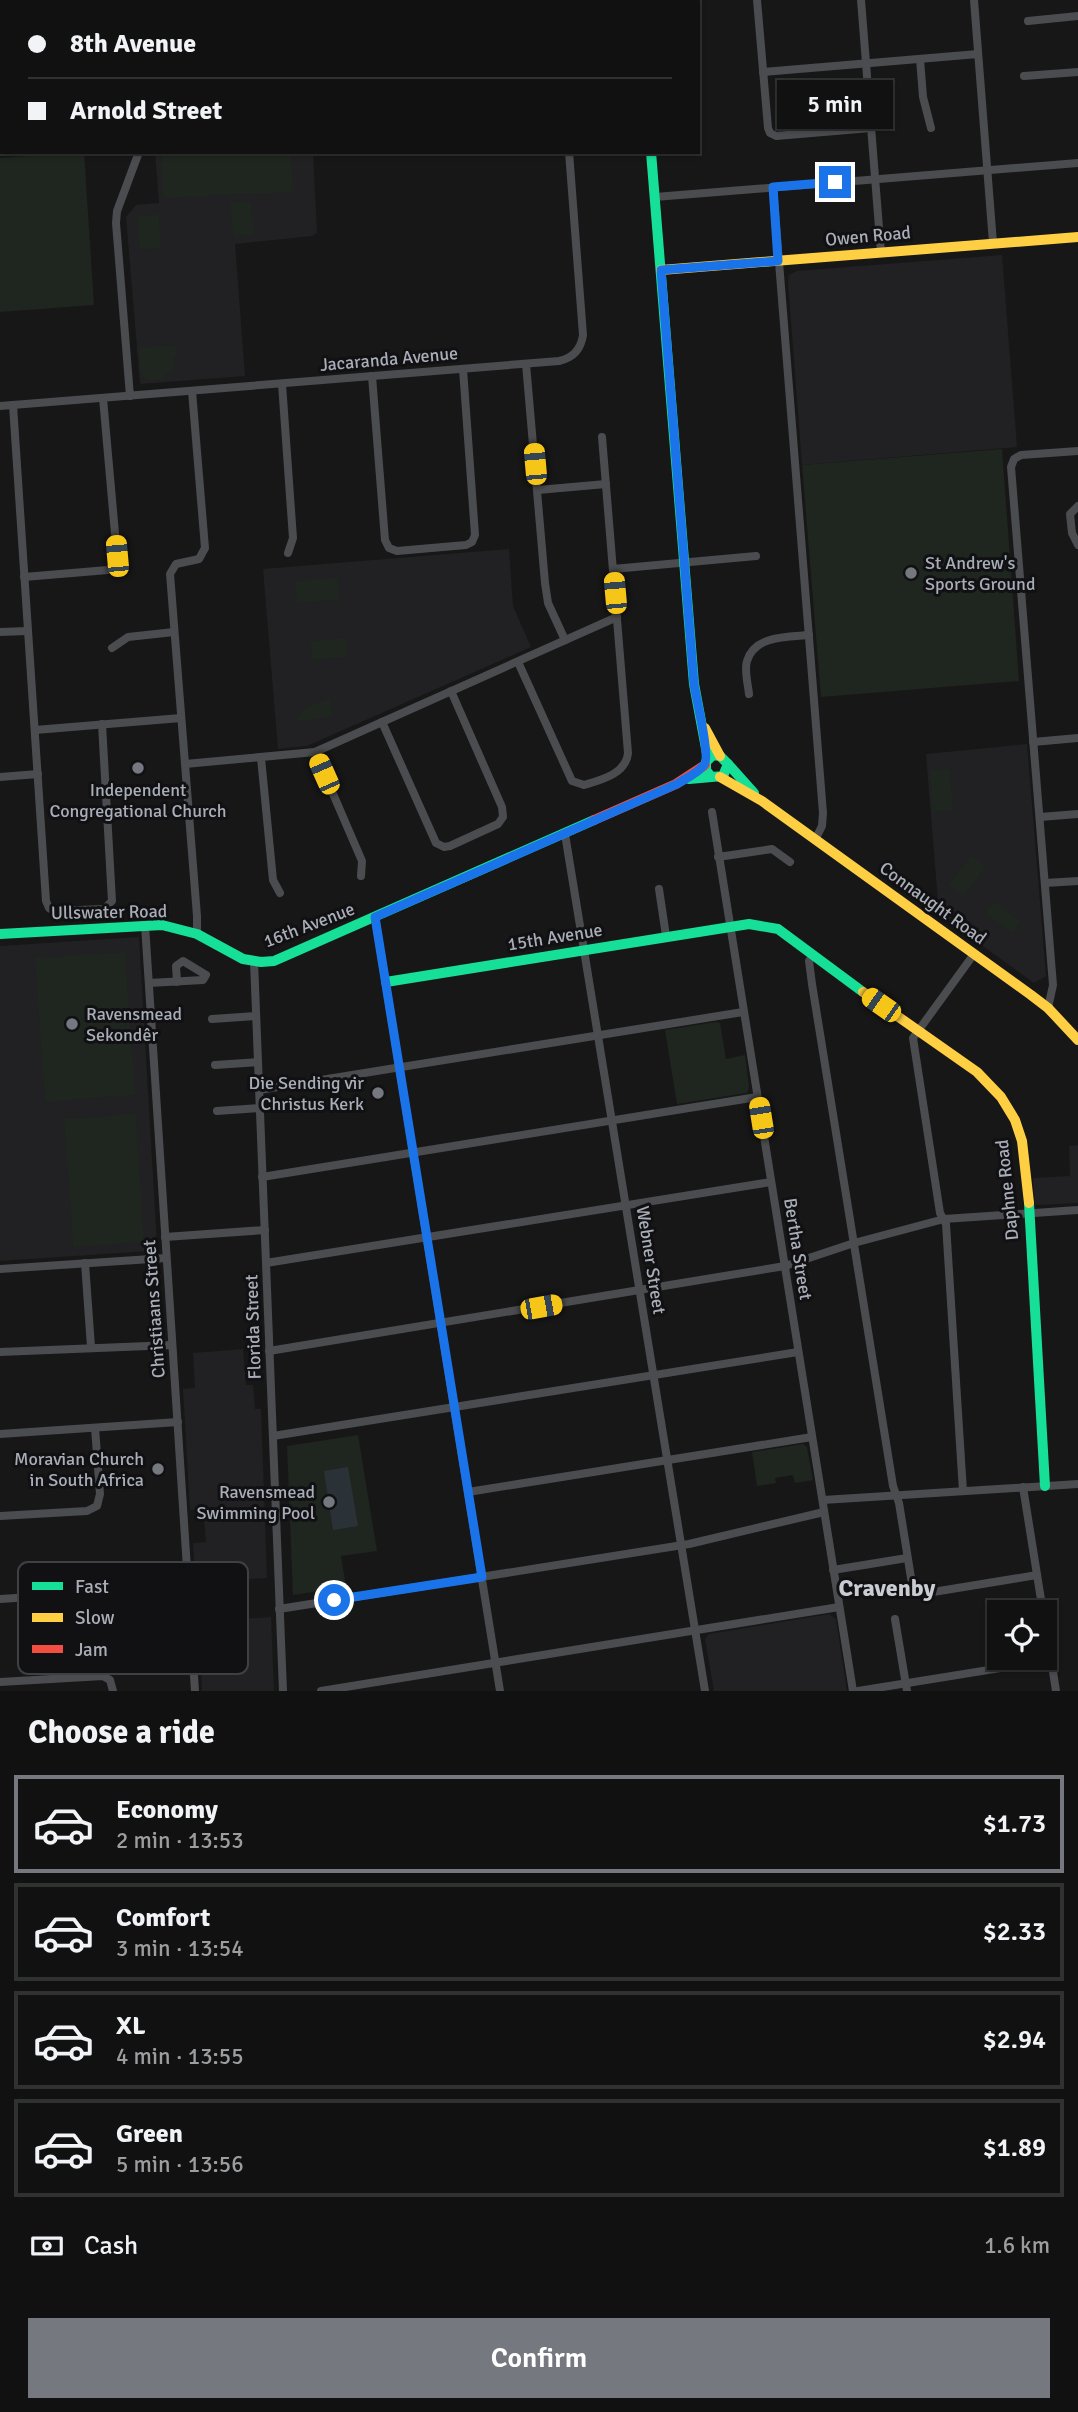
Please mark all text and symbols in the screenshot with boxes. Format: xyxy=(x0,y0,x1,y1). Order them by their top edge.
text: 8th Avenue xyxy=(70,28,196,60)
callout: 5 min xyxy=(777,80,893,130)
text: 5 min xyxy=(807,90,863,119)
text: Arnold Street xyxy=(70,95,222,127)
route end xyxy=(819,166,851,198)
street label: Owen Road xyxy=(824,221,912,251)
street label: Jacaranda Avenue xyxy=(319,342,459,376)
car xyxy=(523,442,548,486)
car xyxy=(105,534,130,578)
place label: St Andrew's Sports Ground xyxy=(925,552,1035,595)
marker: St Andrew's Sports Ground xyxy=(903,565,919,581)
car xyxy=(603,571,628,615)
car xyxy=(306,751,343,797)
marker: Independent Congregational Church xyxy=(130,760,146,776)
place label: Independent Congregational Church xyxy=(49,779,227,822)
street label: Connaught Road xyxy=(875,857,991,949)
street label: 16th Avenue xyxy=(260,898,358,952)
street label: Ullswater Road xyxy=(51,900,167,924)
street label: 15th Avenue xyxy=(506,919,604,955)
car xyxy=(858,984,905,1026)
place label: Ravensmead Sekondêr xyxy=(86,1003,182,1046)
marker: Ravensmead Sekondêr xyxy=(64,1016,80,1032)
place label: Die Sending vir Christus Kerk xyxy=(249,1072,364,1115)
marker: Die Sending vir Christus Kerk xyxy=(370,1085,386,1101)
car xyxy=(748,1096,775,1140)
street label: Daphne Road xyxy=(991,1138,1023,1242)
street label: Bertha Street xyxy=(779,1196,817,1302)
street label: Webner Street xyxy=(632,1204,670,1316)
street label: Christiaans Street xyxy=(138,1239,170,1379)
street label: Florida Street xyxy=(240,1274,266,1380)
car xyxy=(519,1293,564,1321)
place label: Moravian Church in South Africa xyxy=(14,1448,144,1491)
marker: Moravian Church in South Africa xyxy=(150,1461,166,1477)
place label: Ravensmead Swimming Pool xyxy=(197,1481,315,1524)
marker: Ravensmead Swimming Pool xyxy=(321,1494,337,1510)
legend xyxy=(18,1562,248,1674)
district label: Cravenby xyxy=(838,1573,936,1603)
text: Fast xyxy=(75,1575,109,1599)
route start xyxy=(318,1584,350,1616)
map controls xyxy=(987,1600,1057,1670)
button: locate xyxy=(987,1600,1057,1670)
text: Slow xyxy=(75,1606,115,1630)
text: Jam xyxy=(75,1638,108,1662)
text: Choose a ride xyxy=(28,1713,215,1752)
icon: car xyxy=(32,1793,95,1856)
text: Economy xyxy=(116,1794,218,1826)
text: $1.73 xyxy=(983,1808,1046,1840)
text: 2 min · 13:53 xyxy=(116,1826,244,1855)
icon: car xyxy=(32,1901,95,1964)
text: Comfort xyxy=(116,1902,210,1934)
text: $2.33 xyxy=(983,1916,1046,1948)
text: 3 min · 13:54 xyxy=(116,1934,244,1963)
icon: car xyxy=(32,2009,95,2072)
text: XL xyxy=(116,2010,146,2042)
text: $2.94 xyxy=(983,2024,1046,2056)
text: 4 min · 13:55 xyxy=(116,2042,244,2071)
icon: car xyxy=(32,2117,95,2180)
text: Green xyxy=(116,2118,183,2150)
text: $1.89 xyxy=(983,2132,1046,2164)
text: 5 min · 13:56 xyxy=(116,2150,244,2179)
icon: cash xyxy=(28,2227,66,2265)
text: Cash xyxy=(84,2230,138,2262)
text: 1.6 km xyxy=(984,2231,1050,2260)
button: Confirm xyxy=(28,2318,1050,2398)

